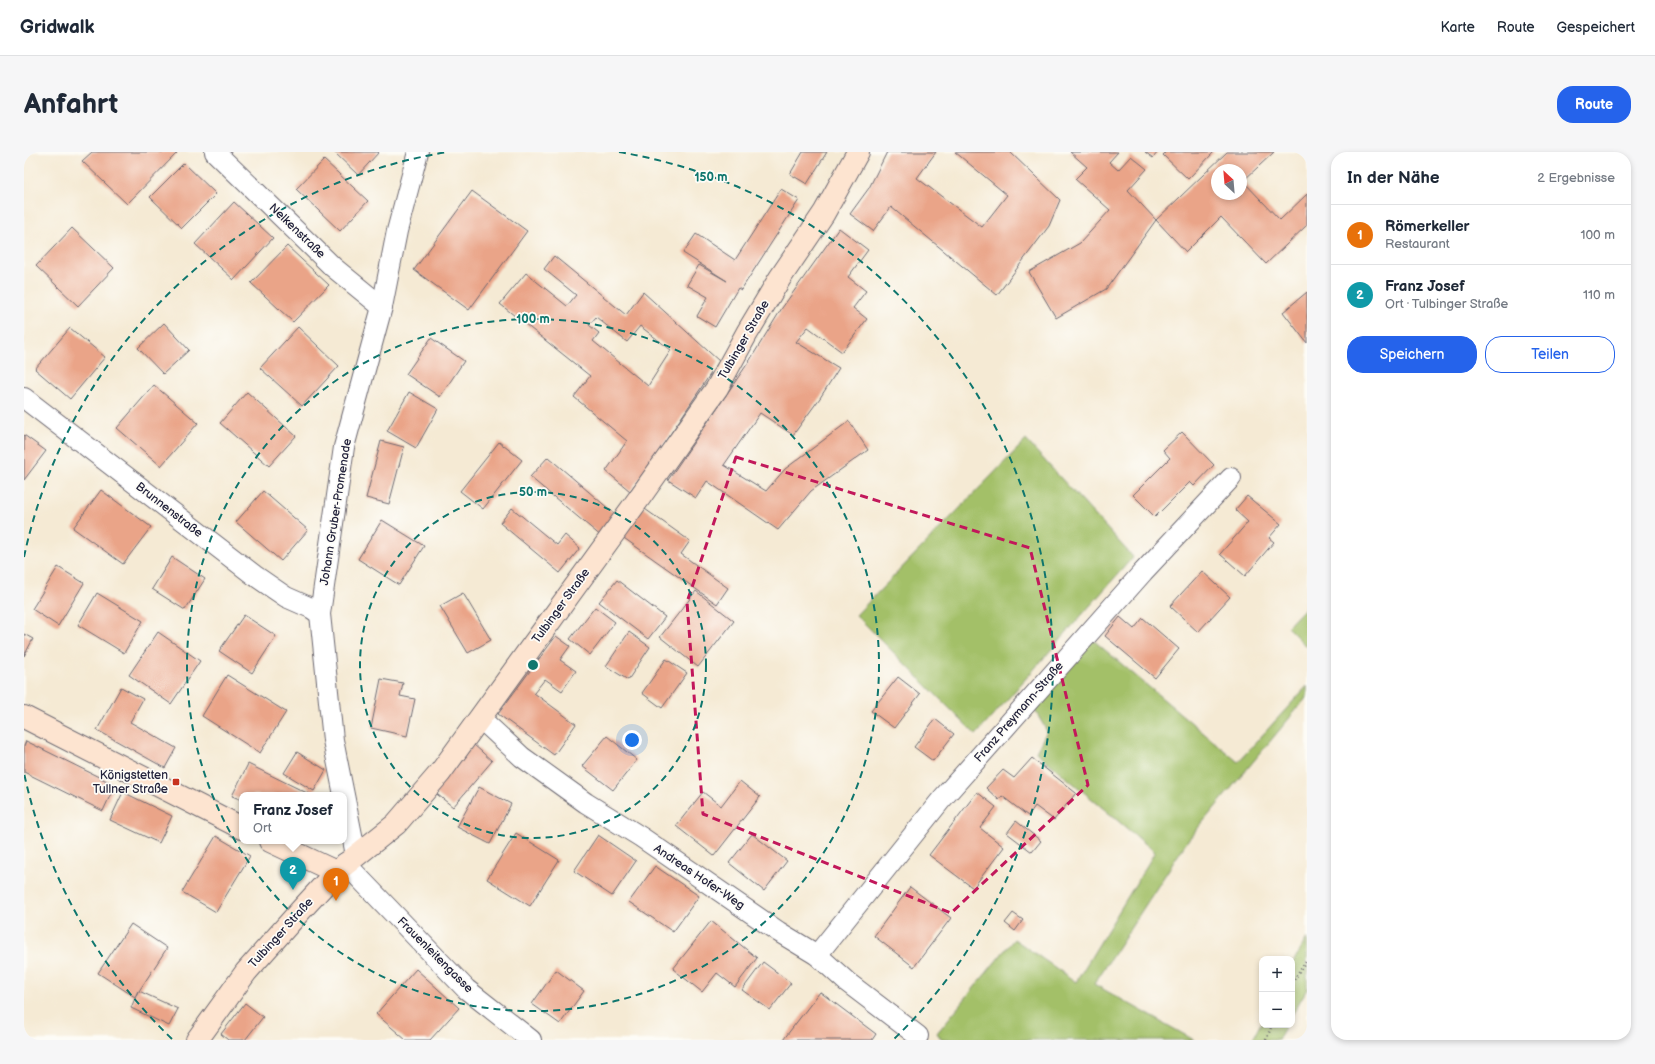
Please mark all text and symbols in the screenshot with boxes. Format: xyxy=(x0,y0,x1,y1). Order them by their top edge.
text: Gridwalk xyxy=(20,16,95,39)
text: Karte xyxy=(1441,19,1475,36)
text: Route xyxy=(1497,19,1535,36)
text: Gespeichert xyxy=(1557,19,1635,36)
button: Route xyxy=(1557,86,1631,123)
text: Anfahrt xyxy=(24,88,118,121)
north arrow xyxy=(1211,164,1247,200)
text: In der Nähe xyxy=(1347,168,1440,188)
text: 150 m xyxy=(695,170,727,185)
text: 2 Ergebnisse xyxy=(1537,170,1615,186)
street label: Nelkenstraße xyxy=(266,200,328,262)
text: Römerkeller xyxy=(1385,217,1470,236)
text: 1 xyxy=(1357,227,1363,243)
text: 100 m xyxy=(1580,227,1615,243)
text: Restaurant xyxy=(1385,236,1450,252)
text: Franz Josef xyxy=(1385,277,1465,296)
text: 2 xyxy=(1356,287,1364,303)
text: 110 m xyxy=(1583,287,1615,303)
text: Ort · Tulbinger Straße xyxy=(1385,296,1508,312)
street label: Tulbinger Straße xyxy=(715,298,773,382)
text: 100 m xyxy=(516,312,550,327)
button: Speichern xyxy=(1347,336,1477,373)
button: Teilen xyxy=(1485,336,1615,373)
street label: Johann Gruber-Promenade xyxy=(317,438,355,586)
street label: Brunnenstraße xyxy=(132,479,206,541)
text: 50 m xyxy=(519,485,547,500)
street label: Tulbinger Straße xyxy=(529,566,593,646)
centre of rings xyxy=(526,658,540,672)
street label: Franz Preymann-Straße xyxy=(971,659,1067,765)
your location xyxy=(622,730,642,750)
place label: Königstetten Tullner Straße xyxy=(93,768,168,797)
marker: Königstetten Tullner Straße xyxy=(171,777,181,787)
popup xyxy=(239,792,347,844)
text: Franz Josef xyxy=(253,801,333,820)
text: Ort xyxy=(253,820,272,836)
street label: Andreas Hofer-Weg xyxy=(651,841,747,913)
pin: 2 xyxy=(280,857,306,890)
pin: 1 xyxy=(323,868,349,901)
street label: Tulbinger Straße xyxy=(246,895,316,971)
street label: Frauenleitengasse xyxy=(394,914,476,996)
map controls xyxy=(1259,956,1295,1028)
button: + xyxy=(1259,956,1295,992)
button: − xyxy=(1259,992,1295,1028)

